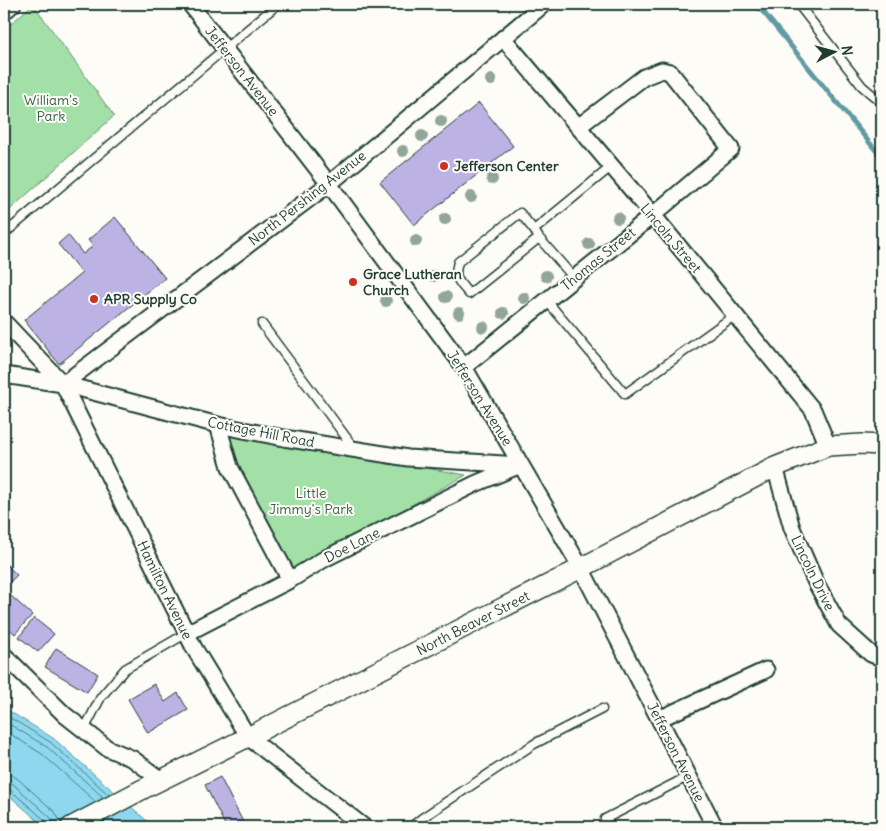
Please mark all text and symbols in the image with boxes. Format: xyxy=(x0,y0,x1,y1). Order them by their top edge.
street label: Jefferson Avenue xyxy=(201,22,283,120)
north arrow xyxy=(808,28,858,78)
text: N xyxy=(837,45,856,56)
park label: William's Park xyxy=(24,91,78,125)
street label: North Pershing Avenue xyxy=(245,147,369,249)
place label: Jefferson Center xyxy=(454,157,559,175)
marker: Jefferson Center xyxy=(438,160,450,172)
street label: Lincoln Street xyxy=(637,199,706,277)
street label: Thomas Street xyxy=(557,223,639,295)
place label: Grace Lutheran Church xyxy=(363,265,462,299)
marker: Grace Lutheran Church xyxy=(347,276,359,288)
place label: APR Supply Co xyxy=(104,290,197,308)
marker: APR Supply Co xyxy=(88,293,100,305)
street label: Jefferson Avenue xyxy=(443,347,517,449)
street label: Cottage Hill Road xyxy=(206,413,316,451)
park label: Little Jimmy's Park xyxy=(269,484,353,518)
street label: Doe Lane xyxy=(321,523,383,567)
street label: Lincoln Drive xyxy=(787,532,839,614)
street label: Hamilton Avenue xyxy=(133,538,197,642)
street label: North Beaver Street xyxy=(413,587,533,659)
street label: Jefferson Avenue xyxy=(643,699,709,805)

